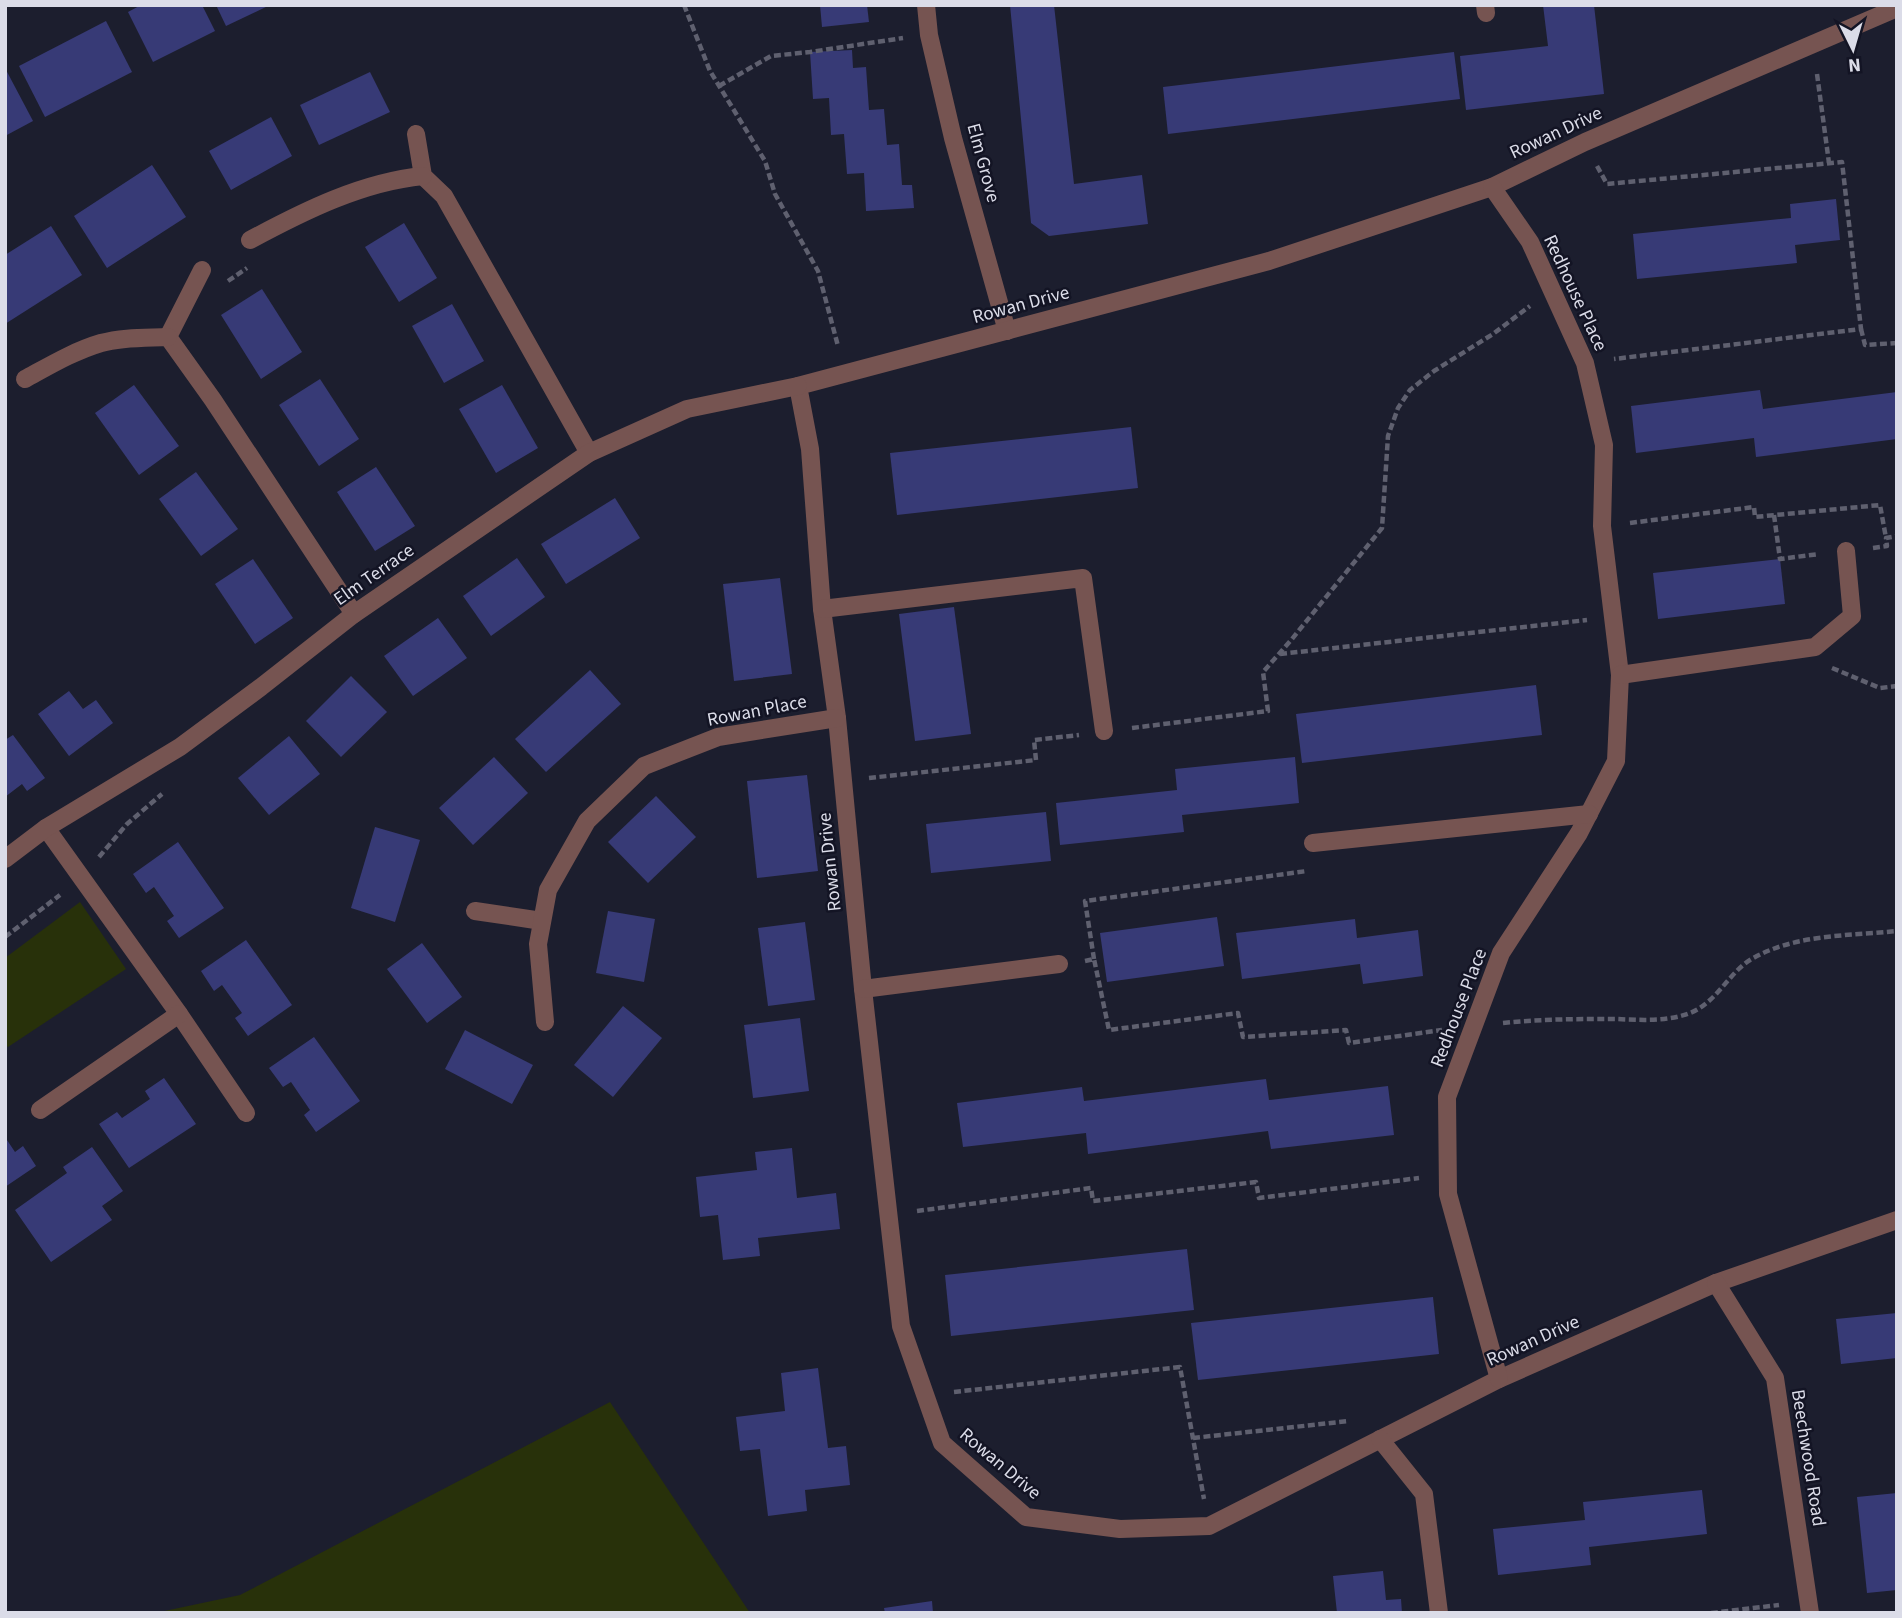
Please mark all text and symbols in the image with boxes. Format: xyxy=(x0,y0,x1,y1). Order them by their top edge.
north arrow xyxy=(1818,14,1888,84)
text: N xyxy=(1847,50,1862,78)
street label: Rowan Drive xyxy=(1505,100,1607,166)
street label: Elm Grove xyxy=(959,120,1007,206)
street label: Redhouse Place xyxy=(1536,230,1614,356)
street label: Rowan Drive xyxy=(970,279,1072,331)
street label: Elm Terrace xyxy=(328,537,420,613)
street label: Rowan Place xyxy=(705,688,809,734)
street label: Rowan Drive xyxy=(811,811,849,913)
street label: Redhouse Place xyxy=(1424,945,1494,1071)
street label: Rowan Drive xyxy=(1482,1308,1584,1374)
street label: Beechwood Road xyxy=(1784,1388,1832,1528)
street label: Rowan Drive xyxy=(953,1422,1047,1506)

